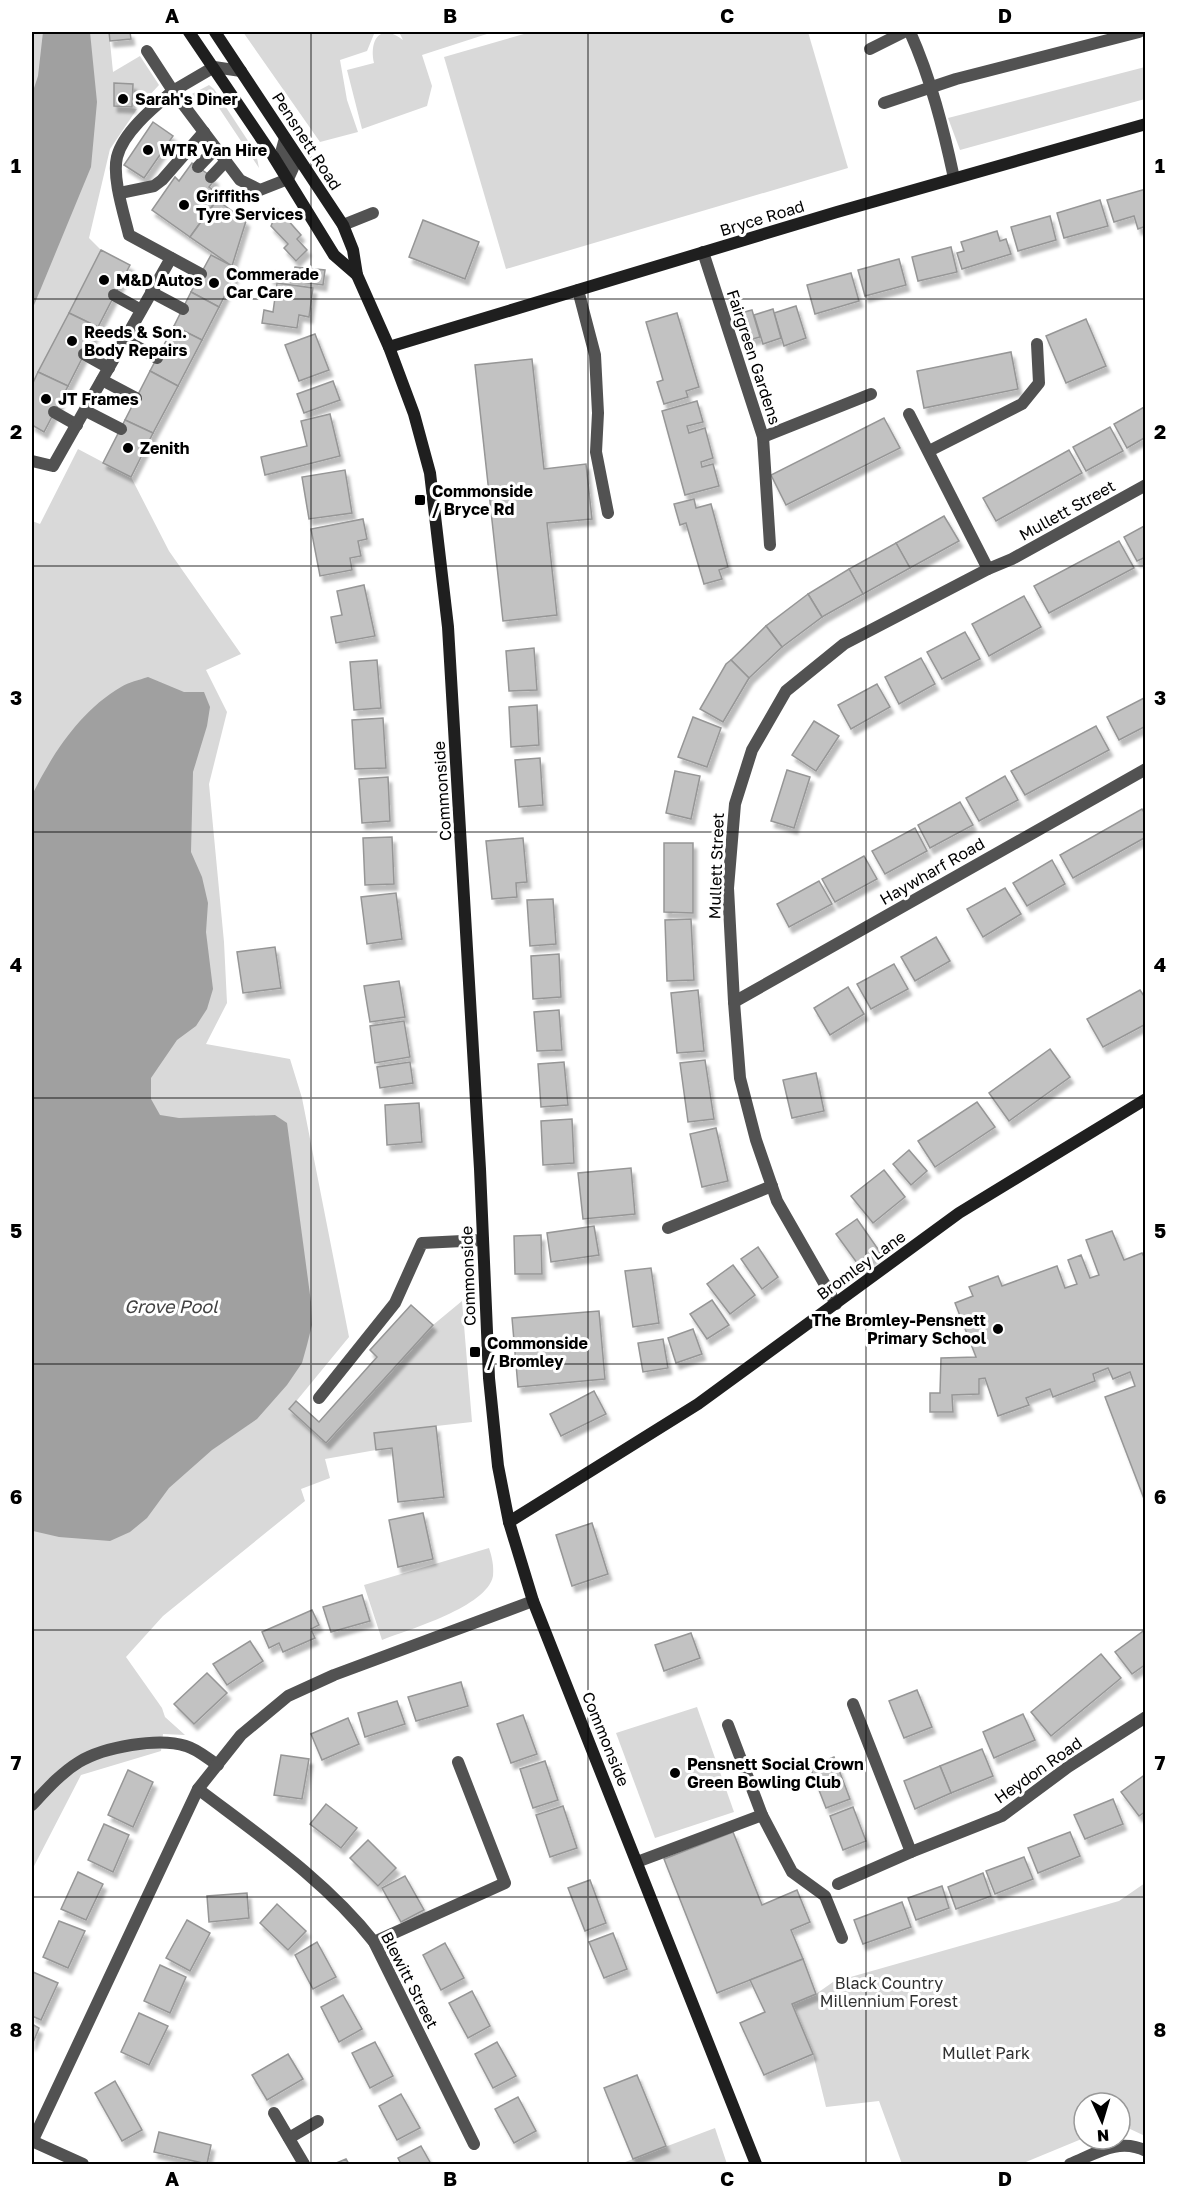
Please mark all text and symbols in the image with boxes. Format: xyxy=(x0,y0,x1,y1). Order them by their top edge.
text: A xyxy=(165,3,179,27)
text: B xyxy=(443,3,457,27)
text: C xyxy=(720,3,734,27)
text: D xyxy=(998,3,1012,27)
street label: Pensnett Road xyxy=(268,88,346,194)
place label: Sarah's Diner xyxy=(135,89,238,109)
marker: Sarah's Diner xyxy=(116,92,130,106)
place label: WTR Van Hire xyxy=(160,140,267,160)
marker: WTR Van Hire xyxy=(141,143,155,157)
text: 1 xyxy=(11,153,21,177)
text: 1 xyxy=(1155,153,1165,177)
place label: Griffiths Tyre Services xyxy=(196,186,303,224)
street label: Bryce Road xyxy=(717,196,807,240)
marker: Griffiths Tyre Services xyxy=(177,198,191,212)
place label: Commerade Car Care xyxy=(226,264,319,302)
place label: M&D Autos xyxy=(116,270,203,290)
marker: M&D Autos xyxy=(97,273,111,287)
marker: Commerade Car Care xyxy=(207,276,221,290)
street label: Fairgreen Gardens xyxy=(723,287,785,427)
place label: Reeds & Son. Body Repairs xyxy=(84,322,187,360)
marker: Reeds & Son. Body Repairs xyxy=(65,334,79,348)
place label: JT Frames xyxy=(58,389,139,409)
marker: JT Frames xyxy=(39,392,53,406)
text: 2 xyxy=(10,419,22,443)
text: 2 xyxy=(1154,419,1166,443)
place label: Zenith xyxy=(140,438,190,458)
marker: Zenith xyxy=(121,441,135,455)
street label: Mullett Street xyxy=(1015,475,1119,545)
place label: Commonside / Bryce Rd xyxy=(432,481,533,519)
marker: Commonside / Bryce Rd xyxy=(413,493,427,507)
text: 3 xyxy=(10,685,22,709)
text: 3 xyxy=(1154,685,1166,709)
street label: Commonside xyxy=(429,740,455,842)
street label: Mullett Street xyxy=(704,812,728,920)
street label: Haywharf Road xyxy=(876,833,988,909)
text: 4 xyxy=(10,952,22,976)
text: 4 xyxy=(1154,952,1166,976)
text: 5 xyxy=(10,1218,22,1242)
text: 5 xyxy=(1154,1218,1166,1242)
street label: Commonside xyxy=(456,1226,480,1326)
street label: Bromley Lane xyxy=(813,1226,909,1304)
water label: Grove Pool xyxy=(124,1295,219,1317)
place label: The Bromley-Pensnett Primary School xyxy=(811,1310,987,1348)
marker: The Bromley-Pensnett Primary School xyxy=(991,1322,1005,1336)
place label: Commonside / Bromley xyxy=(487,1333,588,1371)
marker: Commonside / Bromley xyxy=(468,1345,482,1359)
text: 6 xyxy=(10,1484,22,1508)
text: 6 xyxy=(1154,1484,1166,1508)
street label: Commonside xyxy=(578,1689,634,1789)
street label: Heydon Road xyxy=(990,1732,1086,1808)
text: 7 xyxy=(11,1750,22,1774)
text: 7 xyxy=(1155,1750,1166,1774)
place label: Pensnett Social Crown Green Bowling Club xyxy=(687,1754,864,1792)
marker: Pensnett Social Crown Green Bowling Club xyxy=(668,1766,682,1780)
street label: Blewitt Street xyxy=(377,1928,443,2032)
park label: Black Country Millennium Forest xyxy=(820,1973,958,2011)
text: 8 xyxy=(10,2017,22,2041)
text: 8 xyxy=(1154,2017,1166,2041)
park label: Mullet Park xyxy=(942,2043,1030,2063)
north arrow xyxy=(1072,2091,1132,2151)
text: N xyxy=(1096,2126,1110,2146)
text: A xyxy=(165,2166,179,2190)
text: B xyxy=(443,2166,457,2190)
text: C xyxy=(720,2166,734,2190)
text: D xyxy=(998,2166,1012,2190)

